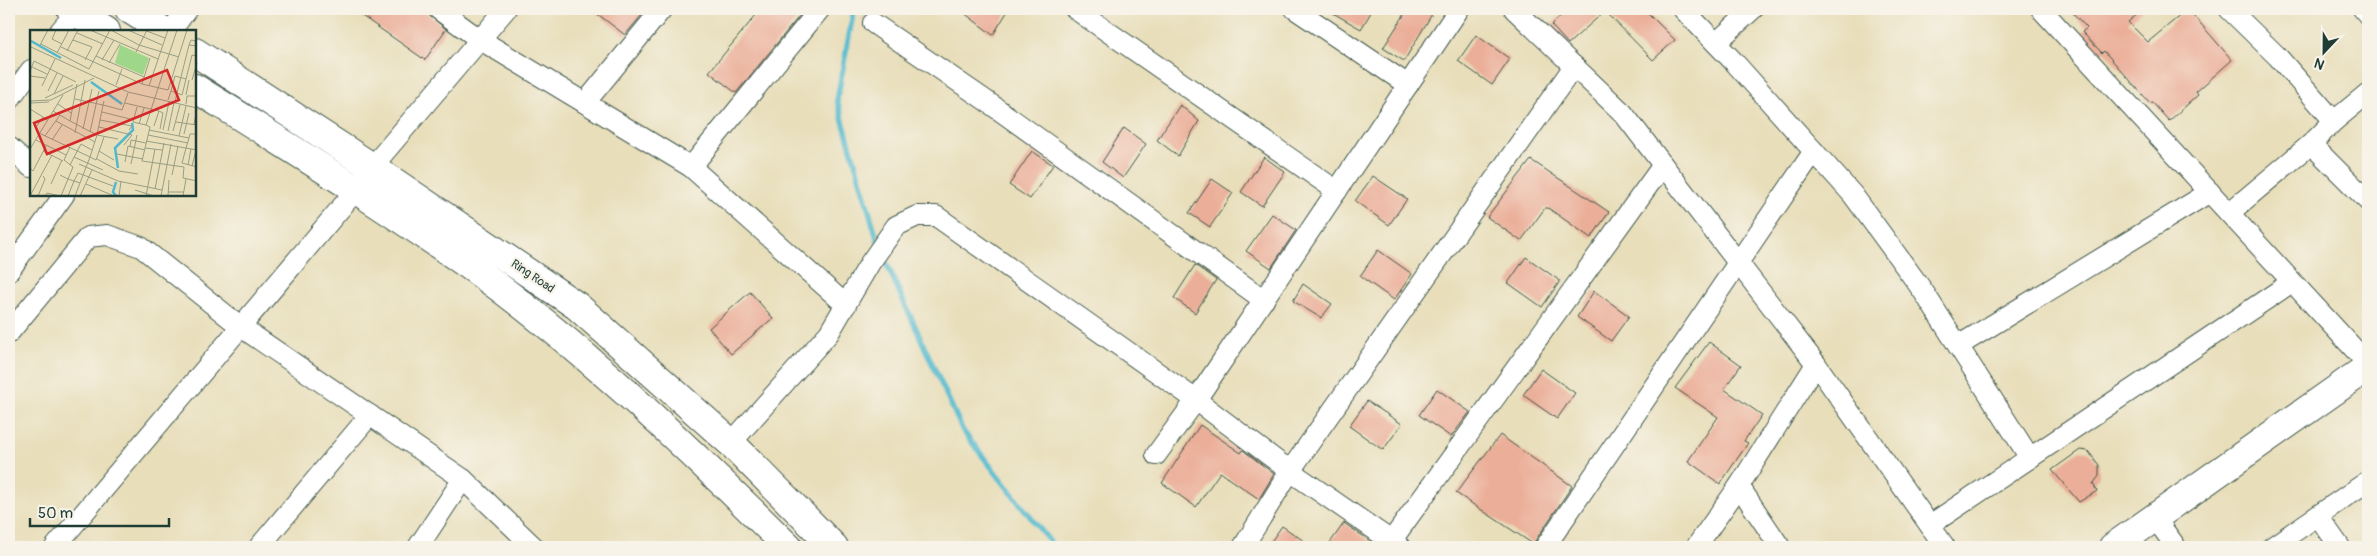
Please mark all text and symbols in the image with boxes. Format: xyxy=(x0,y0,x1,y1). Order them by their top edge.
north arrow xyxy=(2300,28,2350,78)
inset map xyxy=(30,30,196,196)
text: N xyxy=(2312,54,2327,73)
street label: Ring Road xyxy=(508,256,557,296)
scale bar xyxy=(30,496,169,528)
text: 50 m xyxy=(38,504,73,523)

